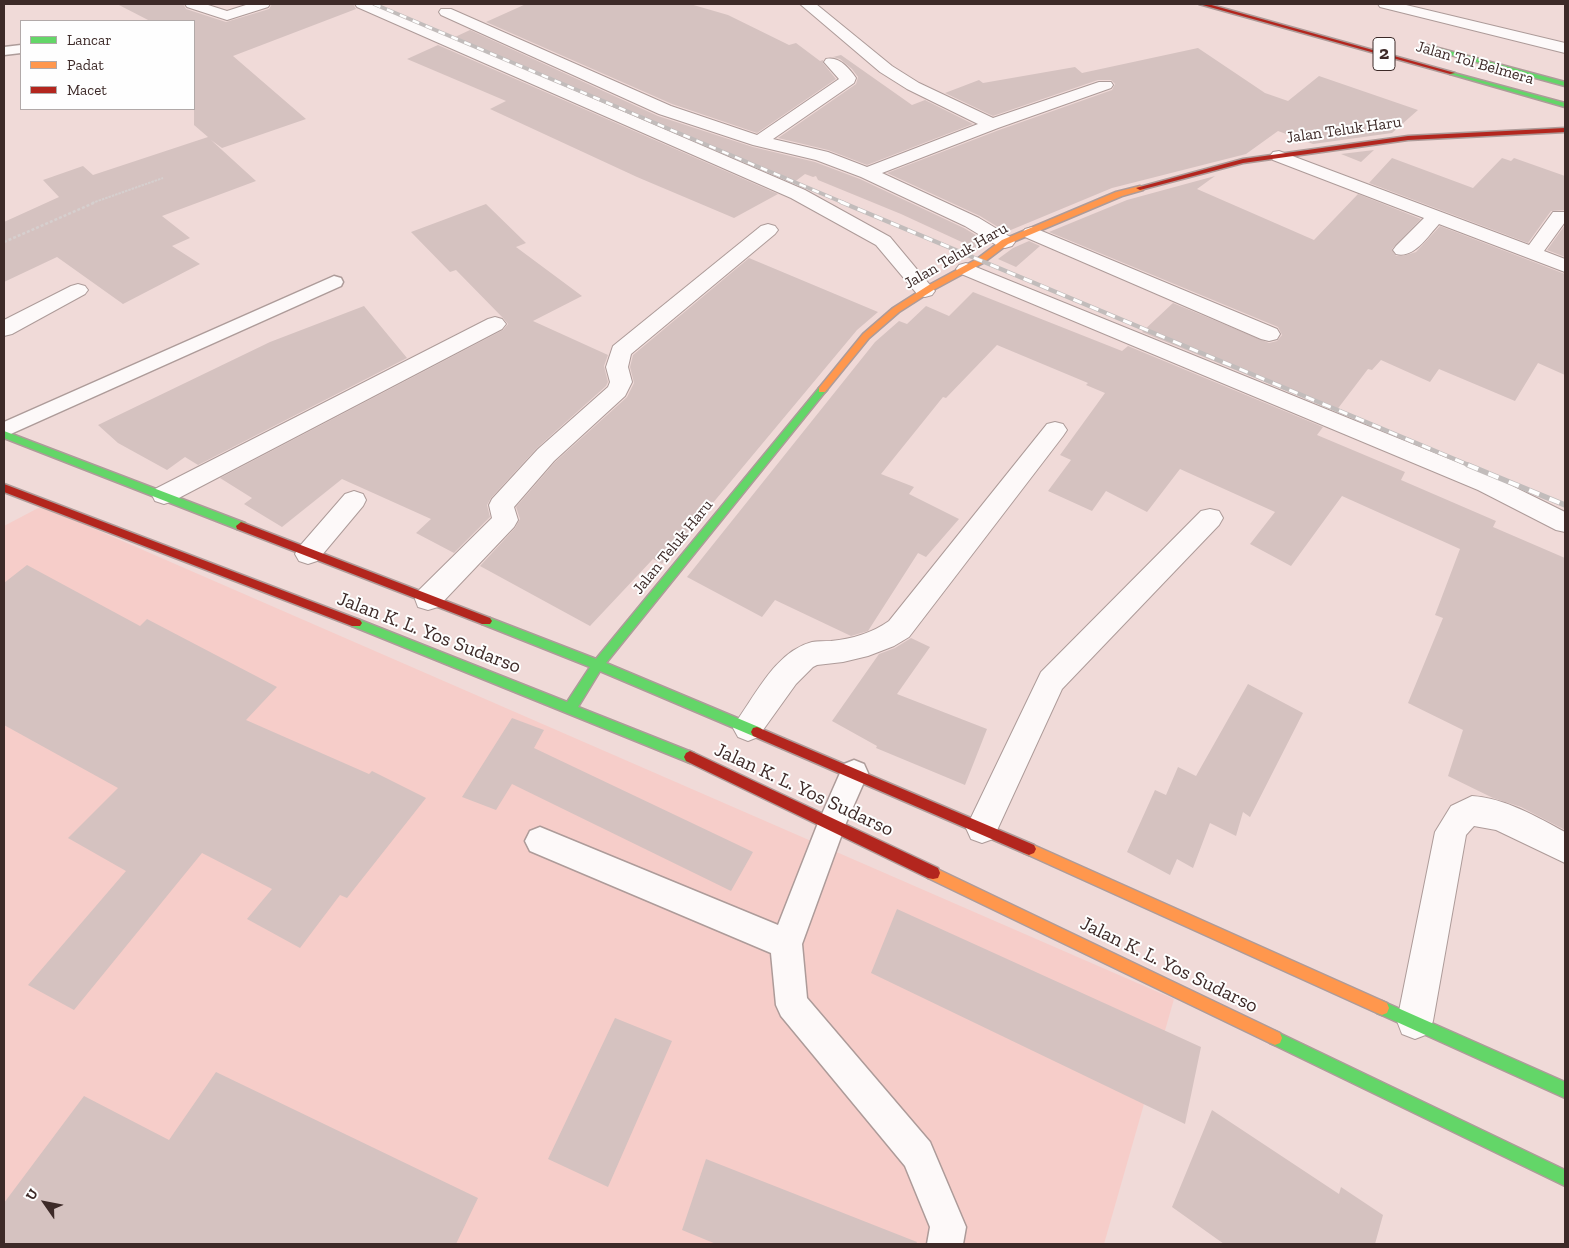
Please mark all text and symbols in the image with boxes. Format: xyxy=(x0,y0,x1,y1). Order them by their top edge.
legend xyxy=(20,20,195,110)
text: Lancar xyxy=(67,31,112,49)
street label: Jalan Tol Belmera xyxy=(1414,37,1536,89)
road number: 2 xyxy=(1373,38,1395,70)
text: Padat xyxy=(67,56,104,74)
text: Macet xyxy=(67,81,107,99)
street label: Jalan Teluk Haru xyxy=(1285,112,1403,148)
street label: Jalan Teluk Haru xyxy=(901,219,1011,293)
street label: Jalan Teluk Haru xyxy=(629,496,717,598)
street label: Jalan K. L. Yos Sudarso xyxy=(334,587,524,679)
street label: Jalan K. L. Yos Sudarso xyxy=(711,738,897,842)
street label: Jalan K. L. Yos Sudarso xyxy=(1076,912,1262,1018)
north arrow xyxy=(20,1178,70,1228)
text: U xyxy=(22,1186,42,1203)

